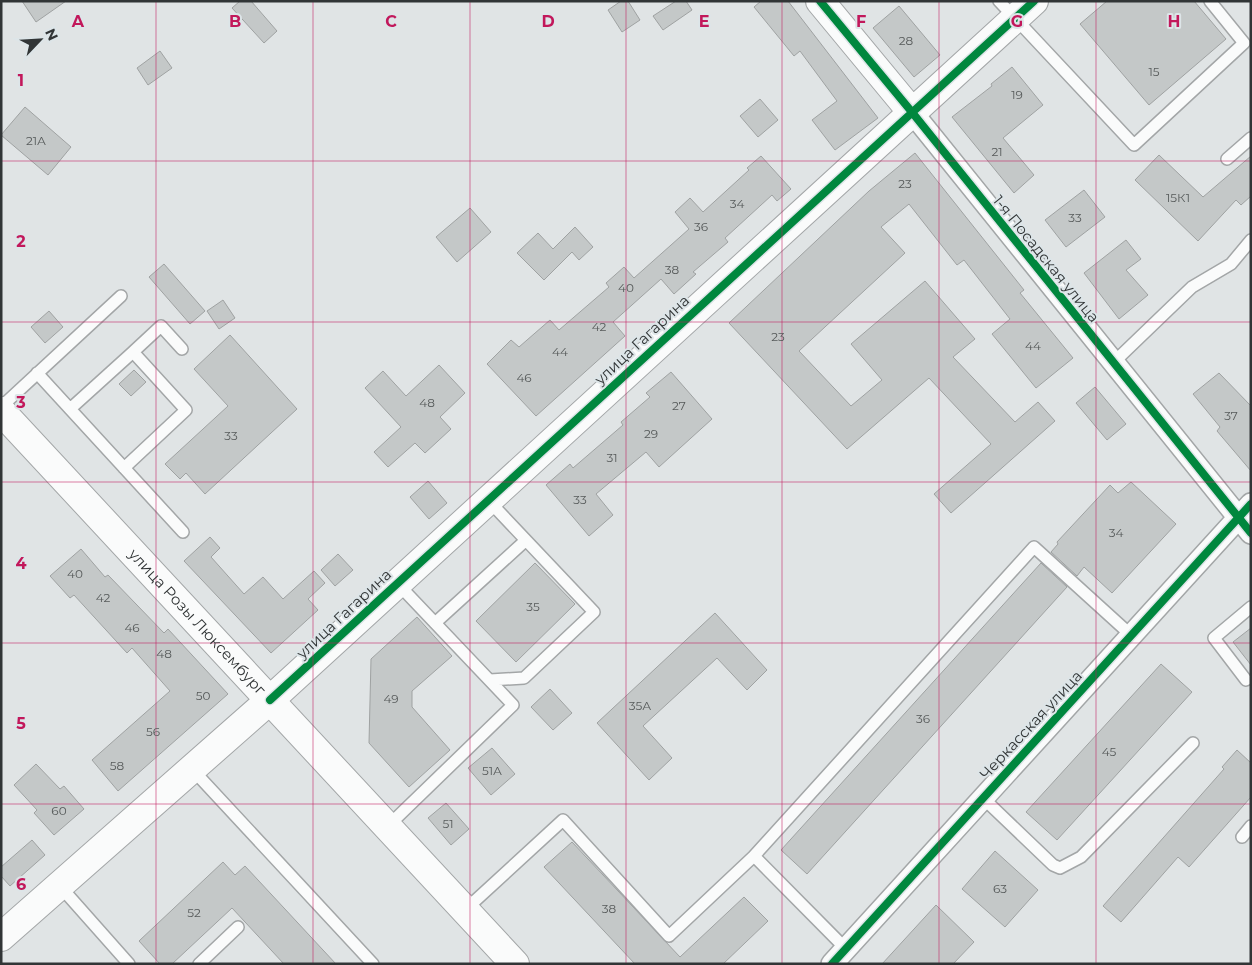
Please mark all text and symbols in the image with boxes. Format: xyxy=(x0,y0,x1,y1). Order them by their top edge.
text: A xyxy=(71,12,85,31)
text: B xyxy=(229,12,241,31)
text: C xyxy=(385,12,397,31)
text: D xyxy=(541,12,555,31)
text: E xyxy=(699,12,709,31)
text: F xyxy=(856,12,866,31)
text: G xyxy=(1011,12,1023,31)
text: H xyxy=(1168,12,1180,31)
north arrow xyxy=(15,15,65,65)
text: N xyxy=(41,26,62,43)
house number: 28 xyxy=(899,33,914,48)
house number: 15 xyxy=(1148,64,1160,79)
text: 1 xyxy=(18,71,24,90)
house number: 19 xyxy=(1011,87,1023,102)
house number: 21А xyxy=(26,133,46,148)
house number: 21 xyxy=(991,144,1003,159)
house number: 23 xyxy=(898,176,912,191)
house number: 15К1 xyxy=(1166,190,1190,205)
street label: 1-я Посадская улица xyxy=(989,191,1104,326)
house number: 34 xyxy=(730,196,744,211)
house number: 33 xyxy=(1068,210,1082,225)
house number: 36 xyxy=(694,219,708,234)
text: 2 xyxy=(16,232,26,251)
house number: 38 xyxy=(665,262,680,277)
house number: 40 xyxy=(618,280,634,295)
street label: улица Гагарина xyxy=(589,291,693,389)
house number: 42 xyxy=(592,319,607,334)
house number: 23 xyxy=(771,329,785,344)
house number: 44 xyxy=(1025,338,1041,353)
house number: 44 xyxy=(552,344,568,359)
house number: 46 xyxy=(516,370,532,385)
text: 3 xyxy=(15,393,26,412)
house number: 48 xyxy=(419,395,435,410)
house number: 27 xyxy=(672,398,686,413)
house number: 37 xyxy=(1224,408,1238,423)
house number: 29 xyxy=(644,426,658,441)
house number: 33 xyxy=(224,428,238,443)
house number: 31 xyxy=(606,450,618,465)
house number: 33 xyxy=(573,492,587,507)
house number: 34 xyxy=(1109,525,1123,540)
street label: улица Розы Люксембург xyxy=(124,544,271,699)
text: 4 xyxy=(15,554,27,573)
street label: улица Гагарина xyxy=(291,565,395,663)
house number: 40 xyxy=(67,566,83,581)
house number: 42 xyxy=(96,590,111,605)
house number: 35 xyxy=(526,599,540,614)
house number: 46 xyxy=(124,620,140,635)
house number: 48 xyxy=(156,646,172,661)
street label: Черкасская улица xyxy=(975,666,1086,783)
house number: 50 xyxy=(196,688,210,703)
house number: 49 xyxy=(383,691,399,706)
house number: 35А xyxy=(629,698,651,713)
house number: 36 xyxy=(916,711,930,726)
text: 5 xyxy=(16,714,26,733)
house number: 56 xyxy=(146,724,160,739)
house number: 45 xyxy=(1102,744,1117,759)
house number: 58 xyxy=(110,758,125,773)
house number: 51А xyxy=(482,763,502,778)
house number: 60 xyxy=(51,803,67,818)
house number: 51 xyxy=(442,816,454,831)
text: 6 xyxy=(16,875,26,894)
house number: 63 xyxy=(993,881,1007,896)
house number: 38 xyxy=(602,901,617,916)
house number: 52 xyxy=(187,905,201,920)

